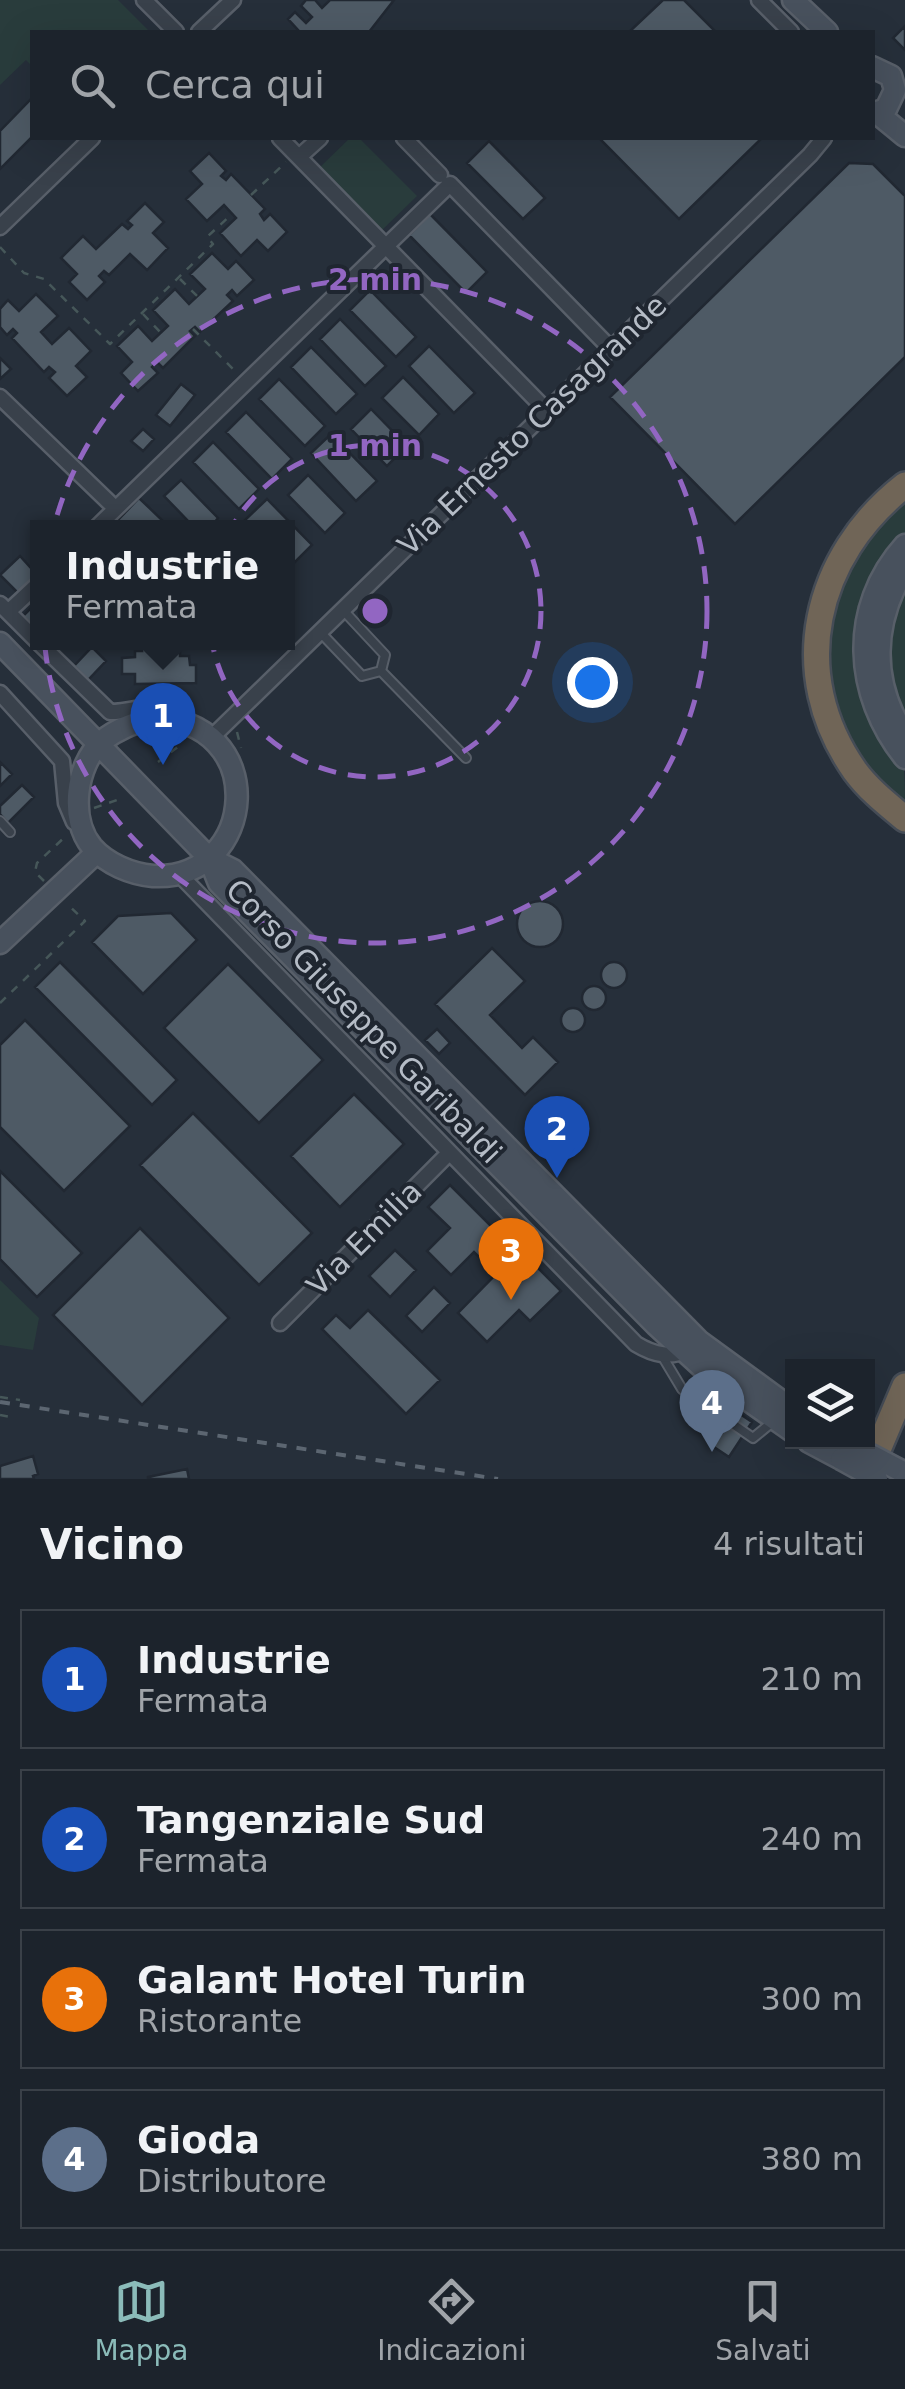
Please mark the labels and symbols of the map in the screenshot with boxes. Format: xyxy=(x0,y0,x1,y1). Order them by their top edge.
text: 2 min xyxy=(328,262,422,297)
street label: Via Ernesto Casagrande xyxy=(391,288,673,562)
text: 1 min xyxy=(328,428,422,463)
centre of rings xyxy=(357,593,393,629)
your location xyxy=(567,657,618,708)
pin: 1 xyxy=(130,682,196,765)
street label: Corso Giuseppe Garibaldi xyxy=(219,872,509,1170)
pin: 2 xyxy=(524,1096,590,1178)
street label: Via Emilia xyxy=(299,1173,429,1303)
pin: 3 xyxy=(478,1218,544,1300)
pin: 4 xyxy=(680,1370,744,1452)

